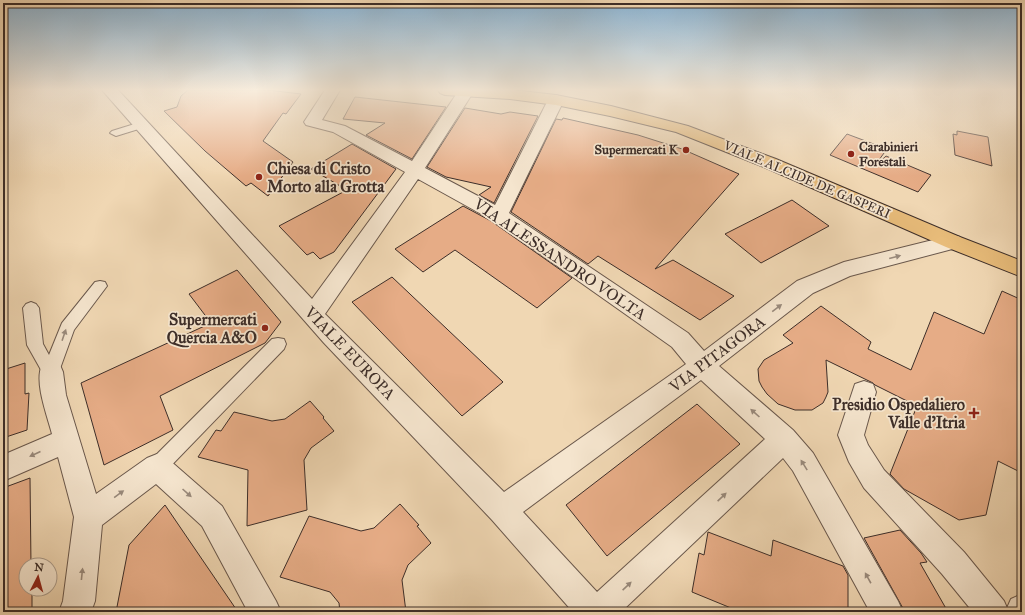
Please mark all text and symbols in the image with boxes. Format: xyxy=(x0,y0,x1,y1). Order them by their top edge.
street label: VIALE ALCIDE DE GASPERI xyxy=(720,137,893,223)
place label: Carabinieri Forestali xyxy=(859,139,918,170)
place label: Supermercati K xyxy=(595,142,679,158)
marker: Supermercati K xyxy=(681,145,691,155)
marker: Carabinieri Forestali xyxy=(846,149,856,159)
place label: Chiesa di Cristo Morto alla Grotta xyxy=(267,159,385,196)
marker: Chiesa di Cristo Morto alla Grotta xyxy=(254,172,264,182)
street label: VIA ALESSANDRO VOLTA xyxy=(469,194,650,324)
one-way arrow xyxy=(889,254,901,260)
street label: VIALE EUROPA xyxy=(300,302,399,404)
one-way arrow xyxy=(772,304,783,313)
place label: Supermercati Quercia A&O xyxy=(167,310,258,348)
street label: VIA PITAGORA xyxy=(665,312,769,397)
marker: Supermercati Quercia A&O xyxy=(260,323,270,333)
one-way arrow xyxy=(61,328,67,340)
place label: Presidio Ospedaliero Valle d'Itria xyxy=(832,395,966,432)
marker: Presidio Ospedaliero Valle d'Itria xyxy=(968,407,980,419)
one-way arrow xyxy=(750,408,760,418)
one-way arrow xyxy=(29,451,40,457)
one-way arrow xyxy=(801,459,808,471)
one-way arrow xyxy=(182,488,191,497)
one-way arrow xyxy=(114,490,125,498)
one-way arrow xyxy=(717,492,727,502)
north arrow xyxy=(18,557,58,597)
text: N xyxy=(34,561,45,575)
one-way arrow xyxy=(78,568,85,580)
one-way arrow xyxy=(865,572,872,584)
one-way arrow xyxy=(622,581,632,591)

